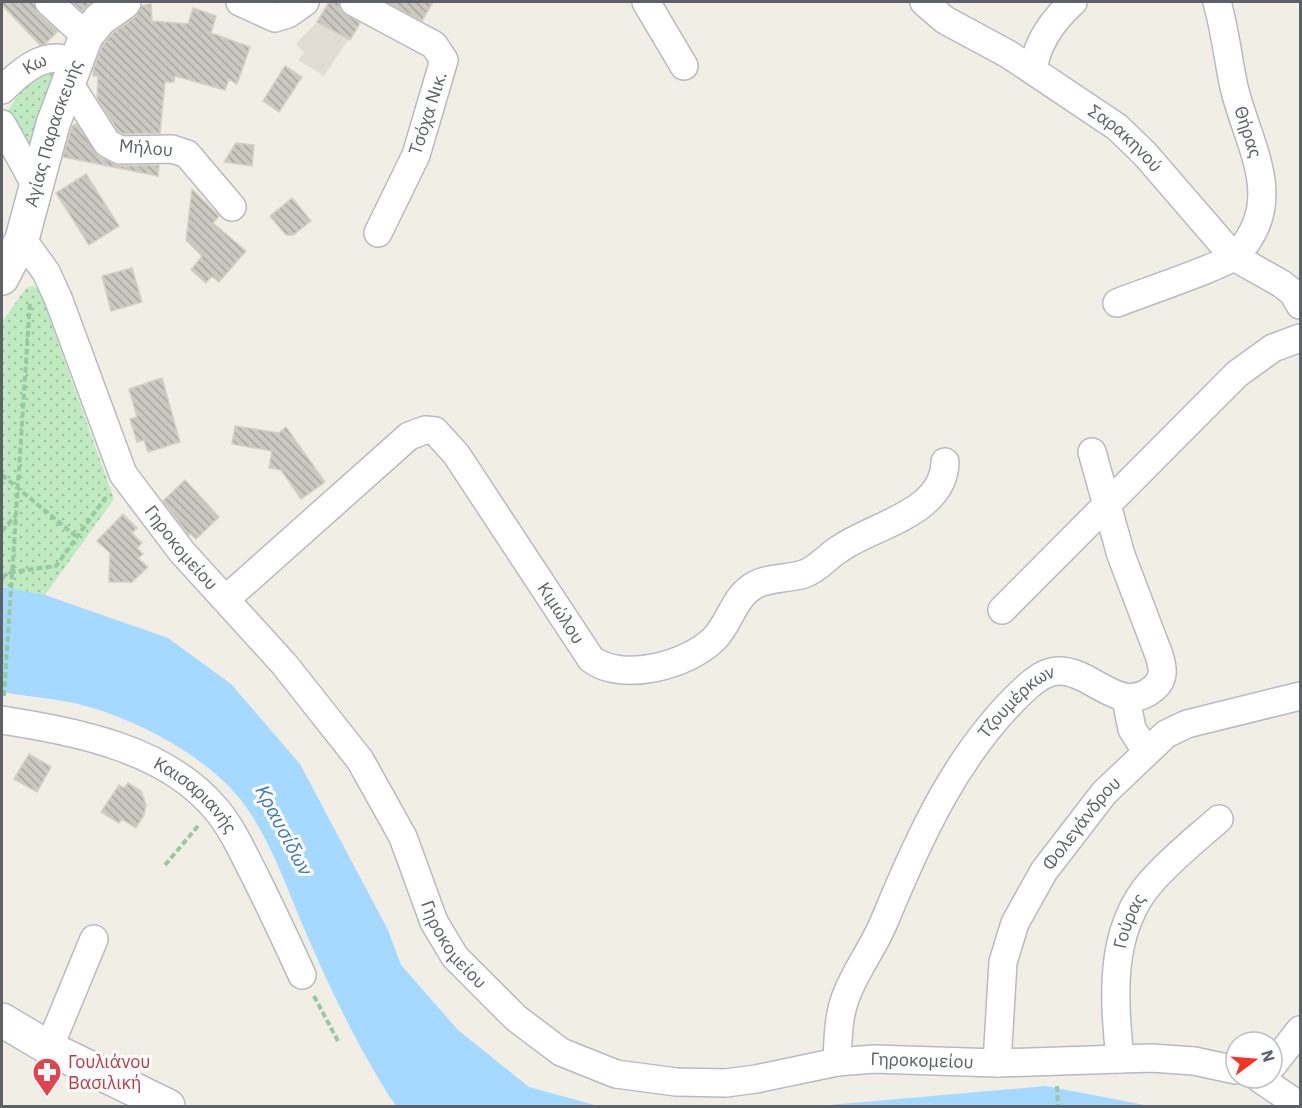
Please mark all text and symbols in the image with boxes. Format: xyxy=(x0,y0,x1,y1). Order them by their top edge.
street label: Κω xyxy=(18,48,50,79)
street label: Αγίας Παρασκευής xyxy=(19,56,87,210)
street label: Τσόχα Νικ. xyxy=(403,68,452,157)
street label: Σαρακηνού xyxy=(1084,99,1168,177)
street label: Θήρας xyxy=(1229,103,1268,161)
street label: Μήλου xyxy=(118,134,174,161)
street label: Γηροκομείου xyxy=(140,500,223,595)
street label: Κιμώλου xyxy=(533,578,590,648)
street label: Τζουμέρκων xyxy=(972,660,1057,743)
street label: Καισαριανής xyxy=(150,751,242,838)
street label: Φολεγάνδρου xyxy=(1037,771,1125,875)
water label: Κραυσίδων xyxy=(249,780,320,881)
street label: Γούρας xyxy=(1108,888,1150,950)
street label: Γηροκομείου xyxy=(416,897,492,993)
north arrow xyxy=(1224,1030,1284,1090)
street label: Γηροκομείου xyxy=(870,1047,974,1073)
text: N xyxy=(1257,1048,1280,1064)
place label: Γουλιάνου Βασιλική xyxy=(68,1050,151,1094)
pharmacy icon: Γουλιάνου Βασιλική xyxy=(31,1056,63,1098)

